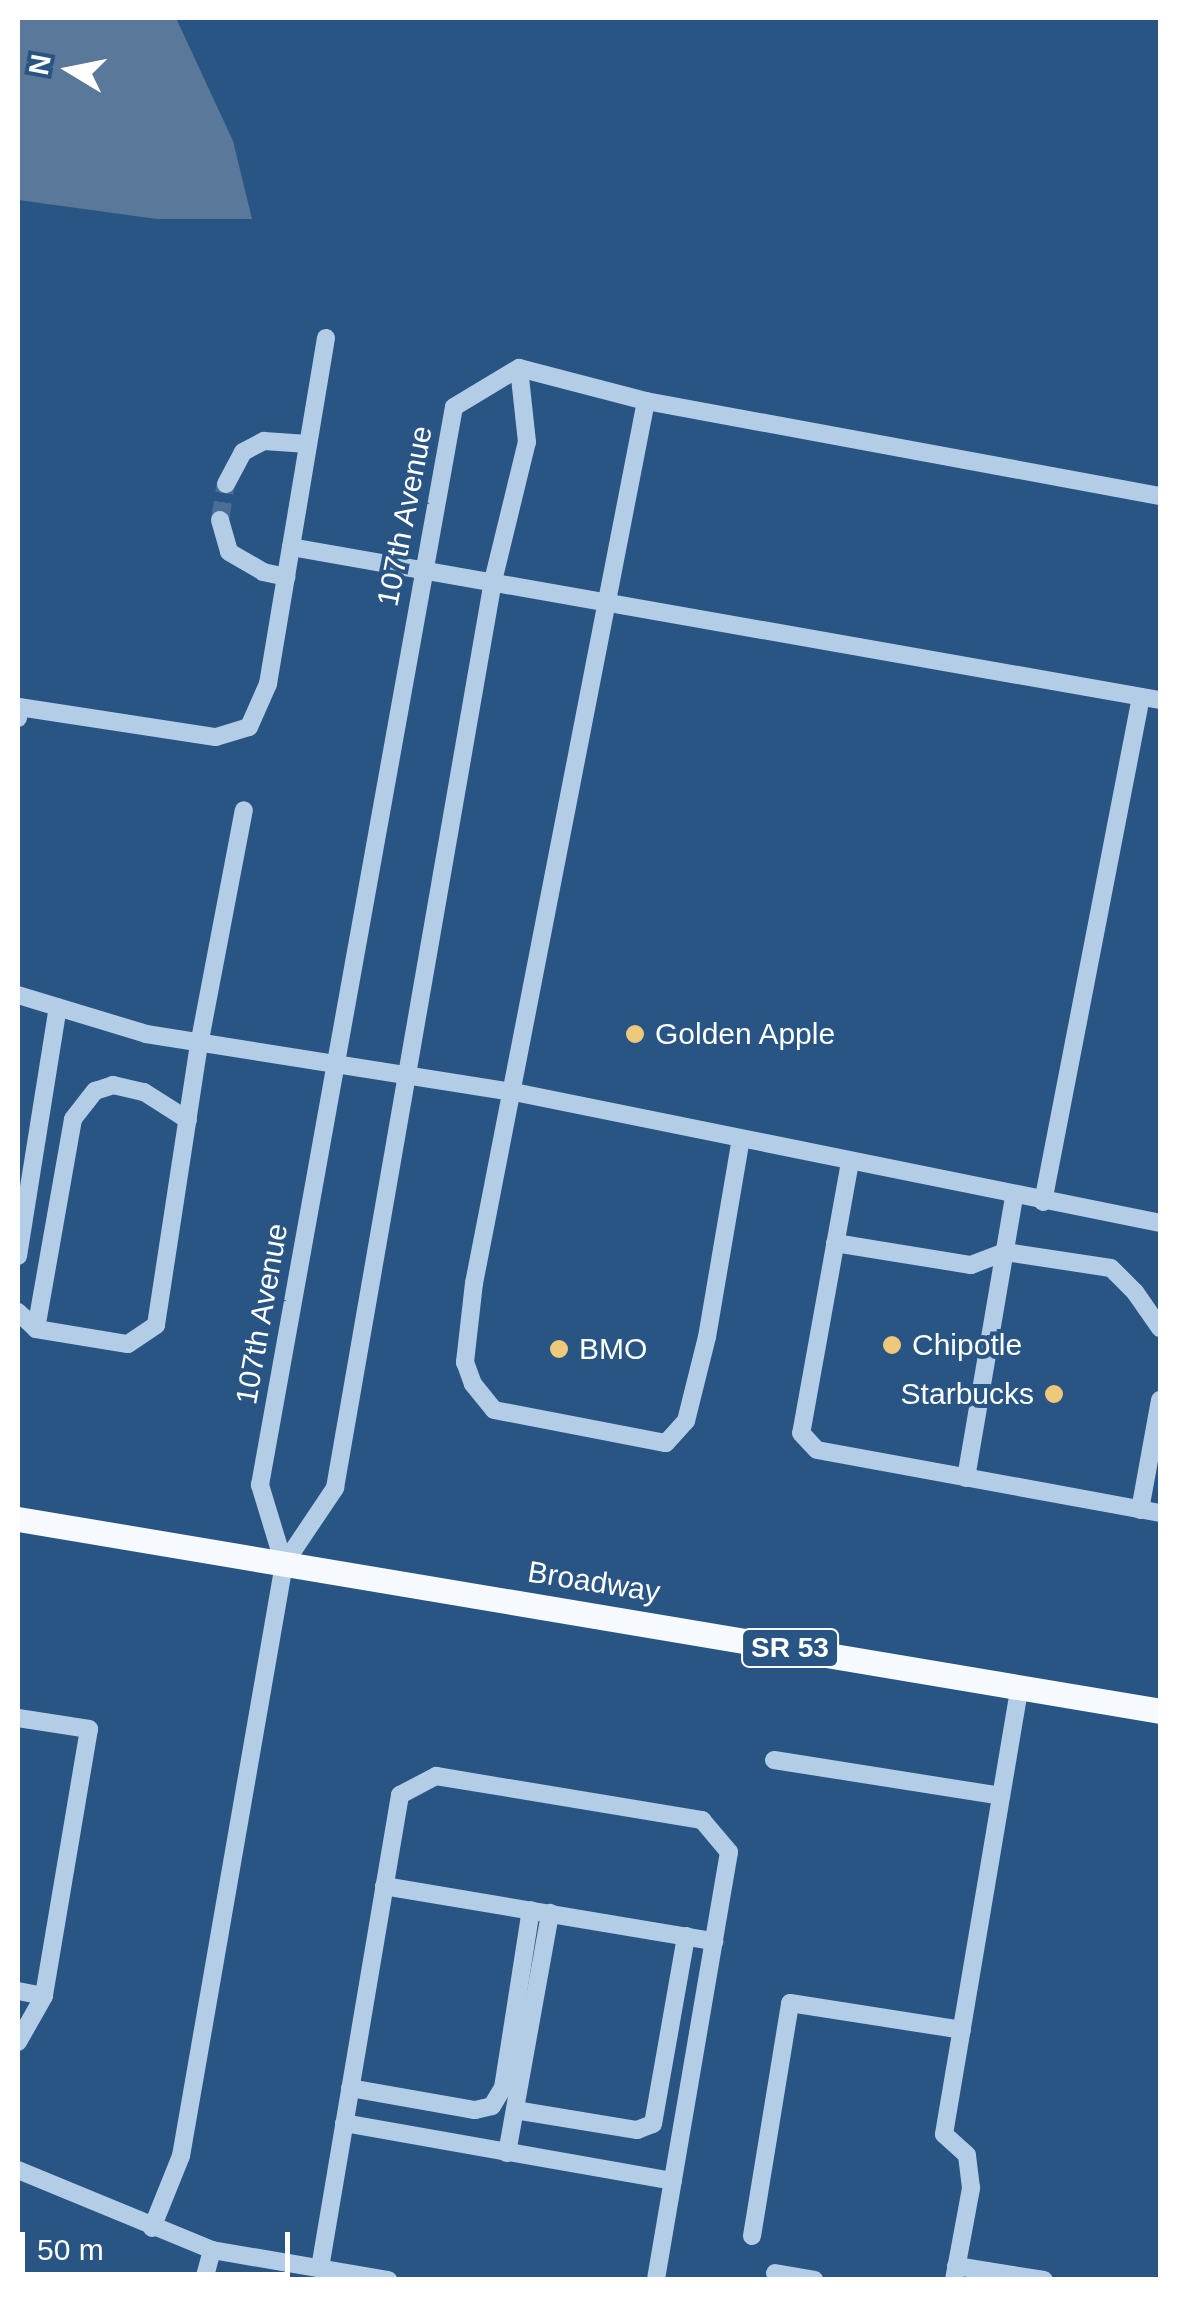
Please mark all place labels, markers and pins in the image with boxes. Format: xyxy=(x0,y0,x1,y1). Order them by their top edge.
place label: Golden Apple xyxy=(655,1016,837,1052)
marker: Golden Apple xyxy=(624,1023,646,1045)
place label: Chipotle xyxy=(912,1327,1022,1363)
place label: BMO xyxy=(579,1331,647,1367)
marker: Chipotle xyxy=(881,1334,903,1356)
marker: BMO xyxy=(548,1338,570,1360)
place label: Starbucks xyxy=(901,1376,1034,1412)
marker: Starbucks xyxy=(1043,1383,1065,1405)

